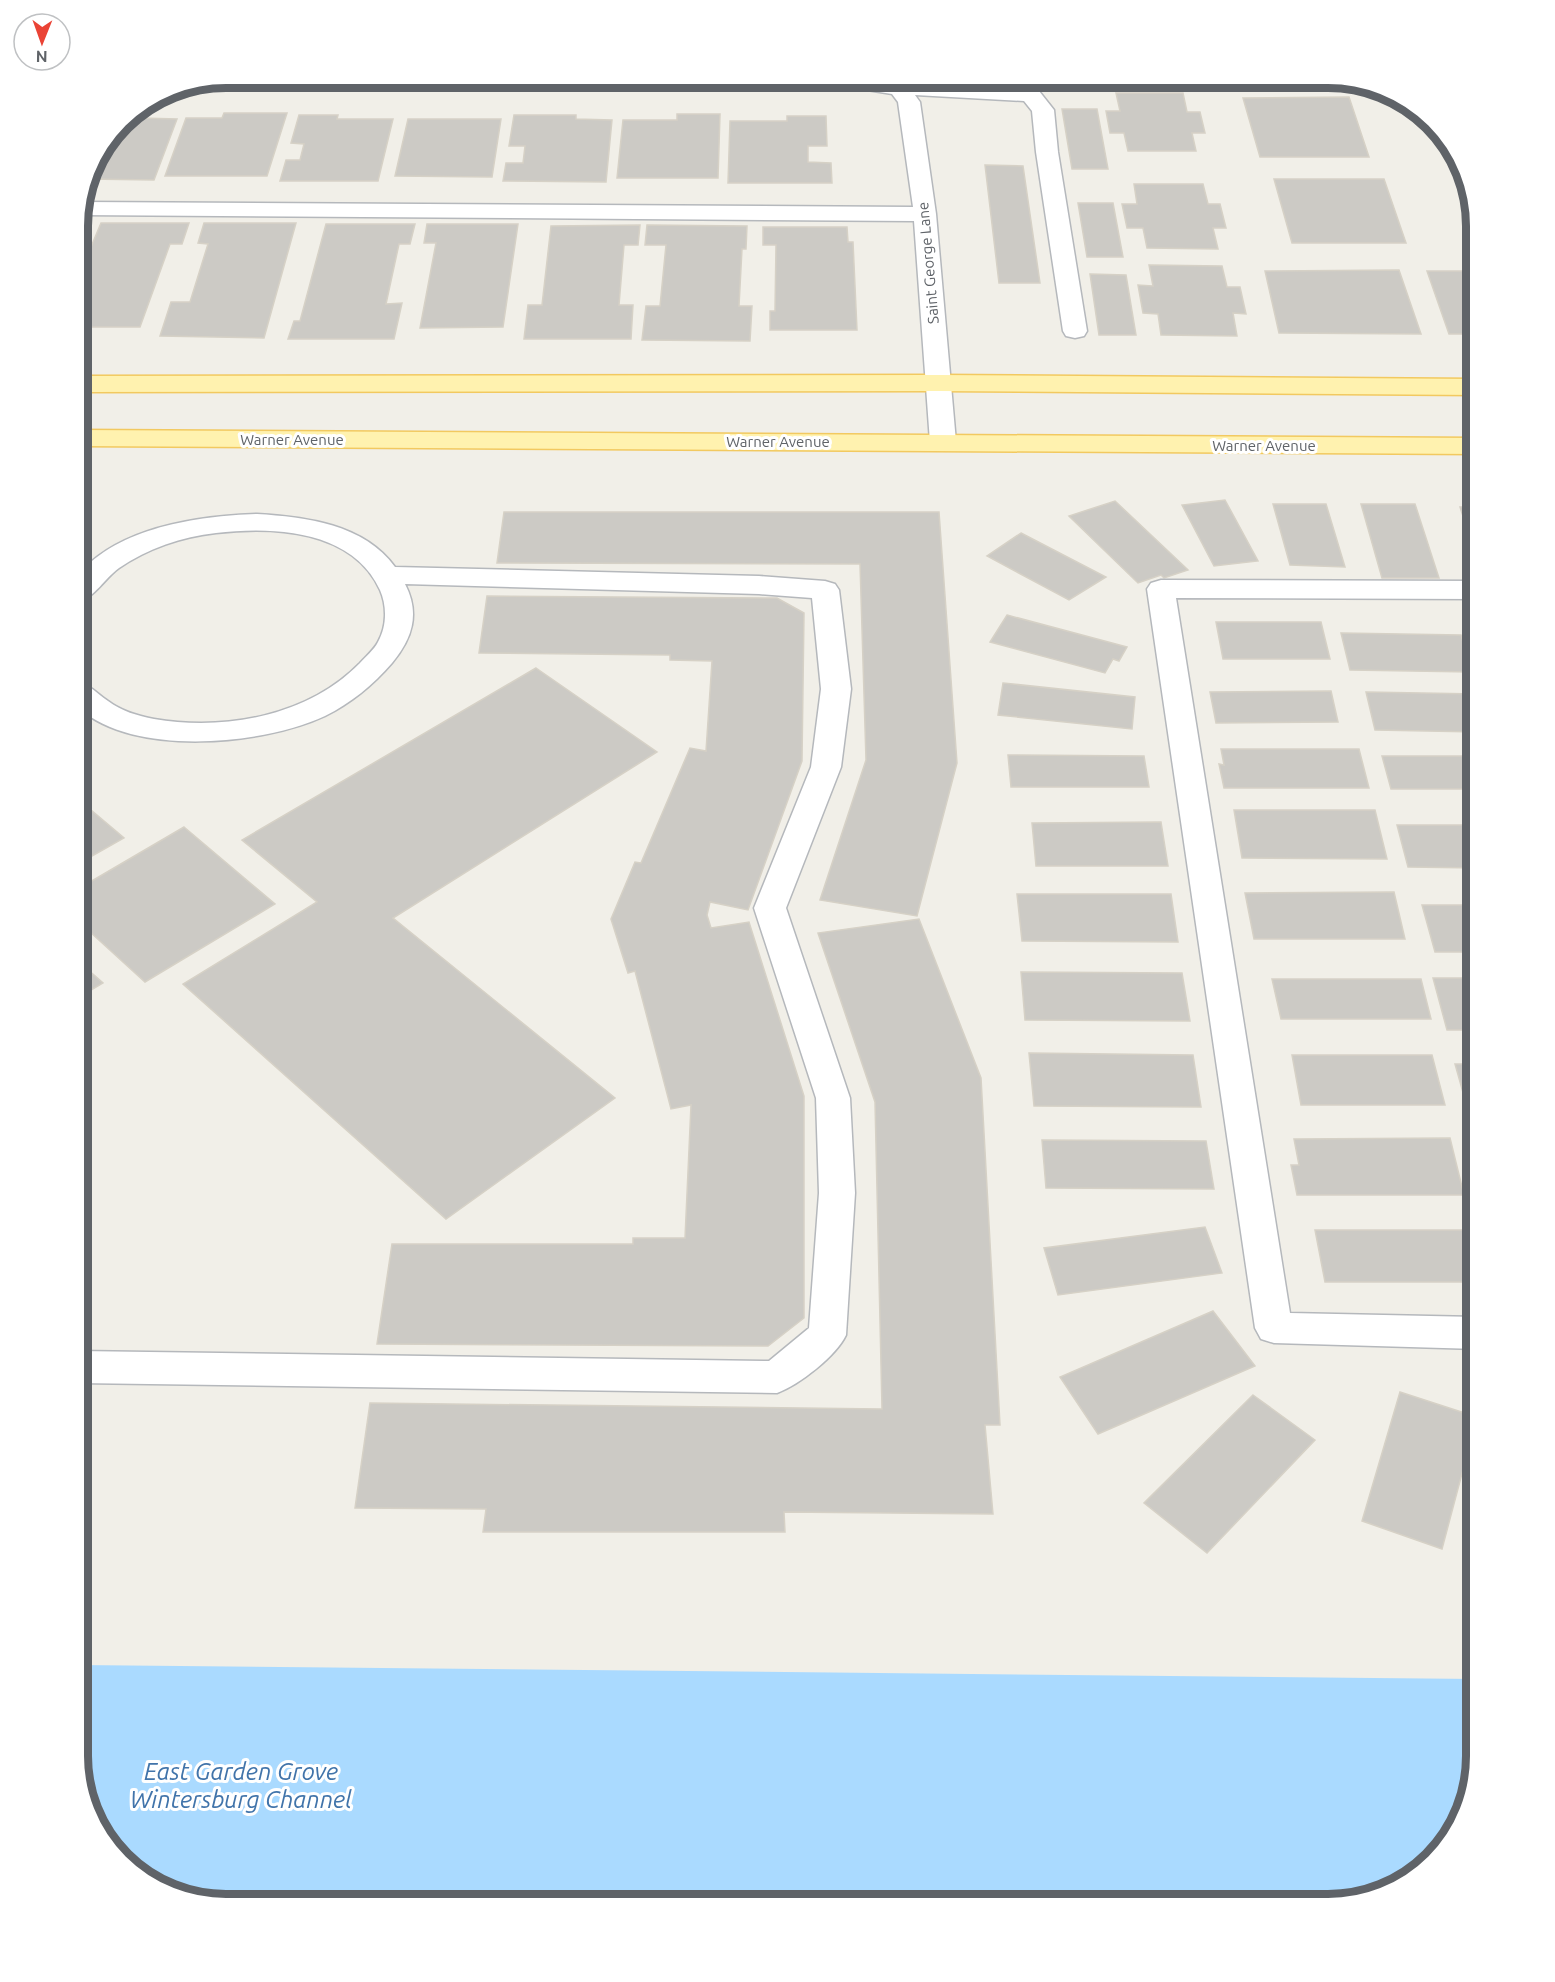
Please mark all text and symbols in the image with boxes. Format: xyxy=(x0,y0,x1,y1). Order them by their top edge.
north arrow xyxy=(12,12,72,72)
text: N xyxy=(36,48,48,66)
street label: Saint George Lane xyxy=(914,201,942,325)
street label: Warner Avenue xyxy=(240,431,344,448)
street label: Warner Avenue xyxy=(726,433,830,450)
street label: Warner Avenue xyxy=(1212,437,1316,454)
water label: East Garden Grove Wintersburg Channel xyxy=(130,1758,352,1813)

